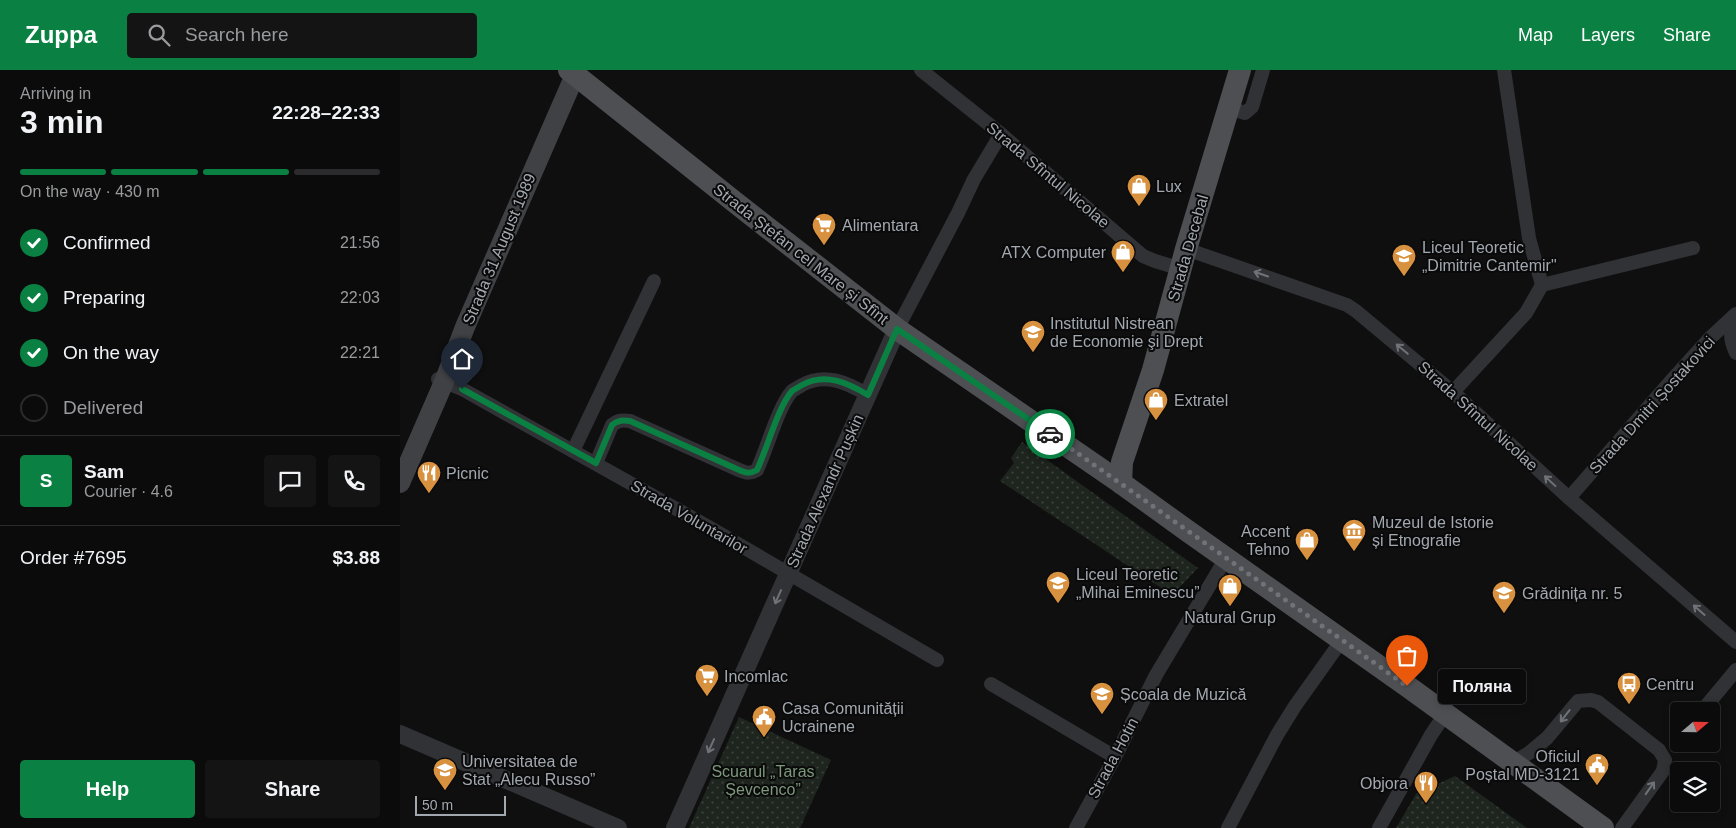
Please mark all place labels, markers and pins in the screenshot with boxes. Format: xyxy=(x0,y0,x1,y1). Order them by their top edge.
shop icon: Lux xyxy=(1126,173,1152,207)
place label: Lux xyxy=(1156,178,1182,195)
supermarket icon: Alimentara xyxy=(811,212,837,246)
place label: Alimentara xyxy=(842,217,919,234)
shop icon: ATX Computer xyxy=(1110,239,1136,273)
place label: Liceul Teoretic „Dimitrie Cantemir" xyxy=(1422,239,1557,274)
school or university icon: Liceul Teoretic „Dimitrie Cantemir" xyxy=(1391,243,1417,277)
place label: ATX Computer xyxy=(1001,244,1107,261)
place label: Institutul Nistrean de Economie şi Drept xyxy=(1050,315,1204,350)
school or university icon: Institutul Nistrean de Economie şi Drept xyxy=(1020,319,1046,353)
pin xyxy=(441,338,483,389)
shop icon: Extratel xyxy=(1143,387,1169,421)
place label: Extratel xyxy=(1174,392,1228,409)
restaurant icon: Picnic xyxy=(416,460,442,494)
place label: Picnic xyxy=(446,465,489,482)
place label: Muzeul de Istorie și Etnografie xyxy=(1372,514,1494,549)
museum icon: Muzeul de Istorie și Etnografie xyxy=(1341,518,1367,552)
place label: Accent Tehno xyxy=(1241,523,1291,558)
shop icon: Accent Tehno xyxy=(1294,527,1320,561)
place label: Liceul Teoretic „Mihai Eminescu” xyxy=(1076,566,1200,601)
school or university icon: Liceul Teoretic „Mihai Eminescu” xyxy=(1045,570,1071,604)
shop icon: Natural Grup xyxy=(1217,573,1243,607)
school or university icon: Grădinița nr. 5 xyxy=(1491,580,1517,614)
place label: Grădinița nr. 5 xyxy=(1522,585,1623,602)
place label: Natural Grup xyxy=(1184,609,1276,626)
pin xyxy=(1386,635,1428,686)
supermarket icon: Incomlac xyxy=(694,663,720,697)
place label: Incomlac xyxy=(724,668,788,685)
callout: Поляна xyxy=(1437,668,1524,704)
bus stop icon: Centru xyxy=(1616,671,1642,705)
place label: Centru xyxy=(1646,676,1694,693)
school or university icon: Școala de Muzică xyxy=(1089,681,1115,715)
place label: Școala de Muzică xyxy=(1120,686,1246,703)
place label: Casa Comunității Ucrainene xyxy=(782,700,904,735)
public building icon: Casa Comunității Ucrainene xyxy=(751,704,777,738)
place label: Oficiul Poștal MD-3121 xyxy=(1465,748,1580,783)
public building icon: Oficiul Poștal MD-3121 xyxy=(1584,752,1610,786)
place label: Universitatea de Stat „Alecu Russo” xyxy=(462,753,595,788)
school or university icon: Universitatea de Stat „Alecu Russo” xyxy=(432,757,458,791)
restaurant icon: Objora xyxy=(1413,770,1439,804)
place label: Objora xyxy=(1360,775,1408,792)

